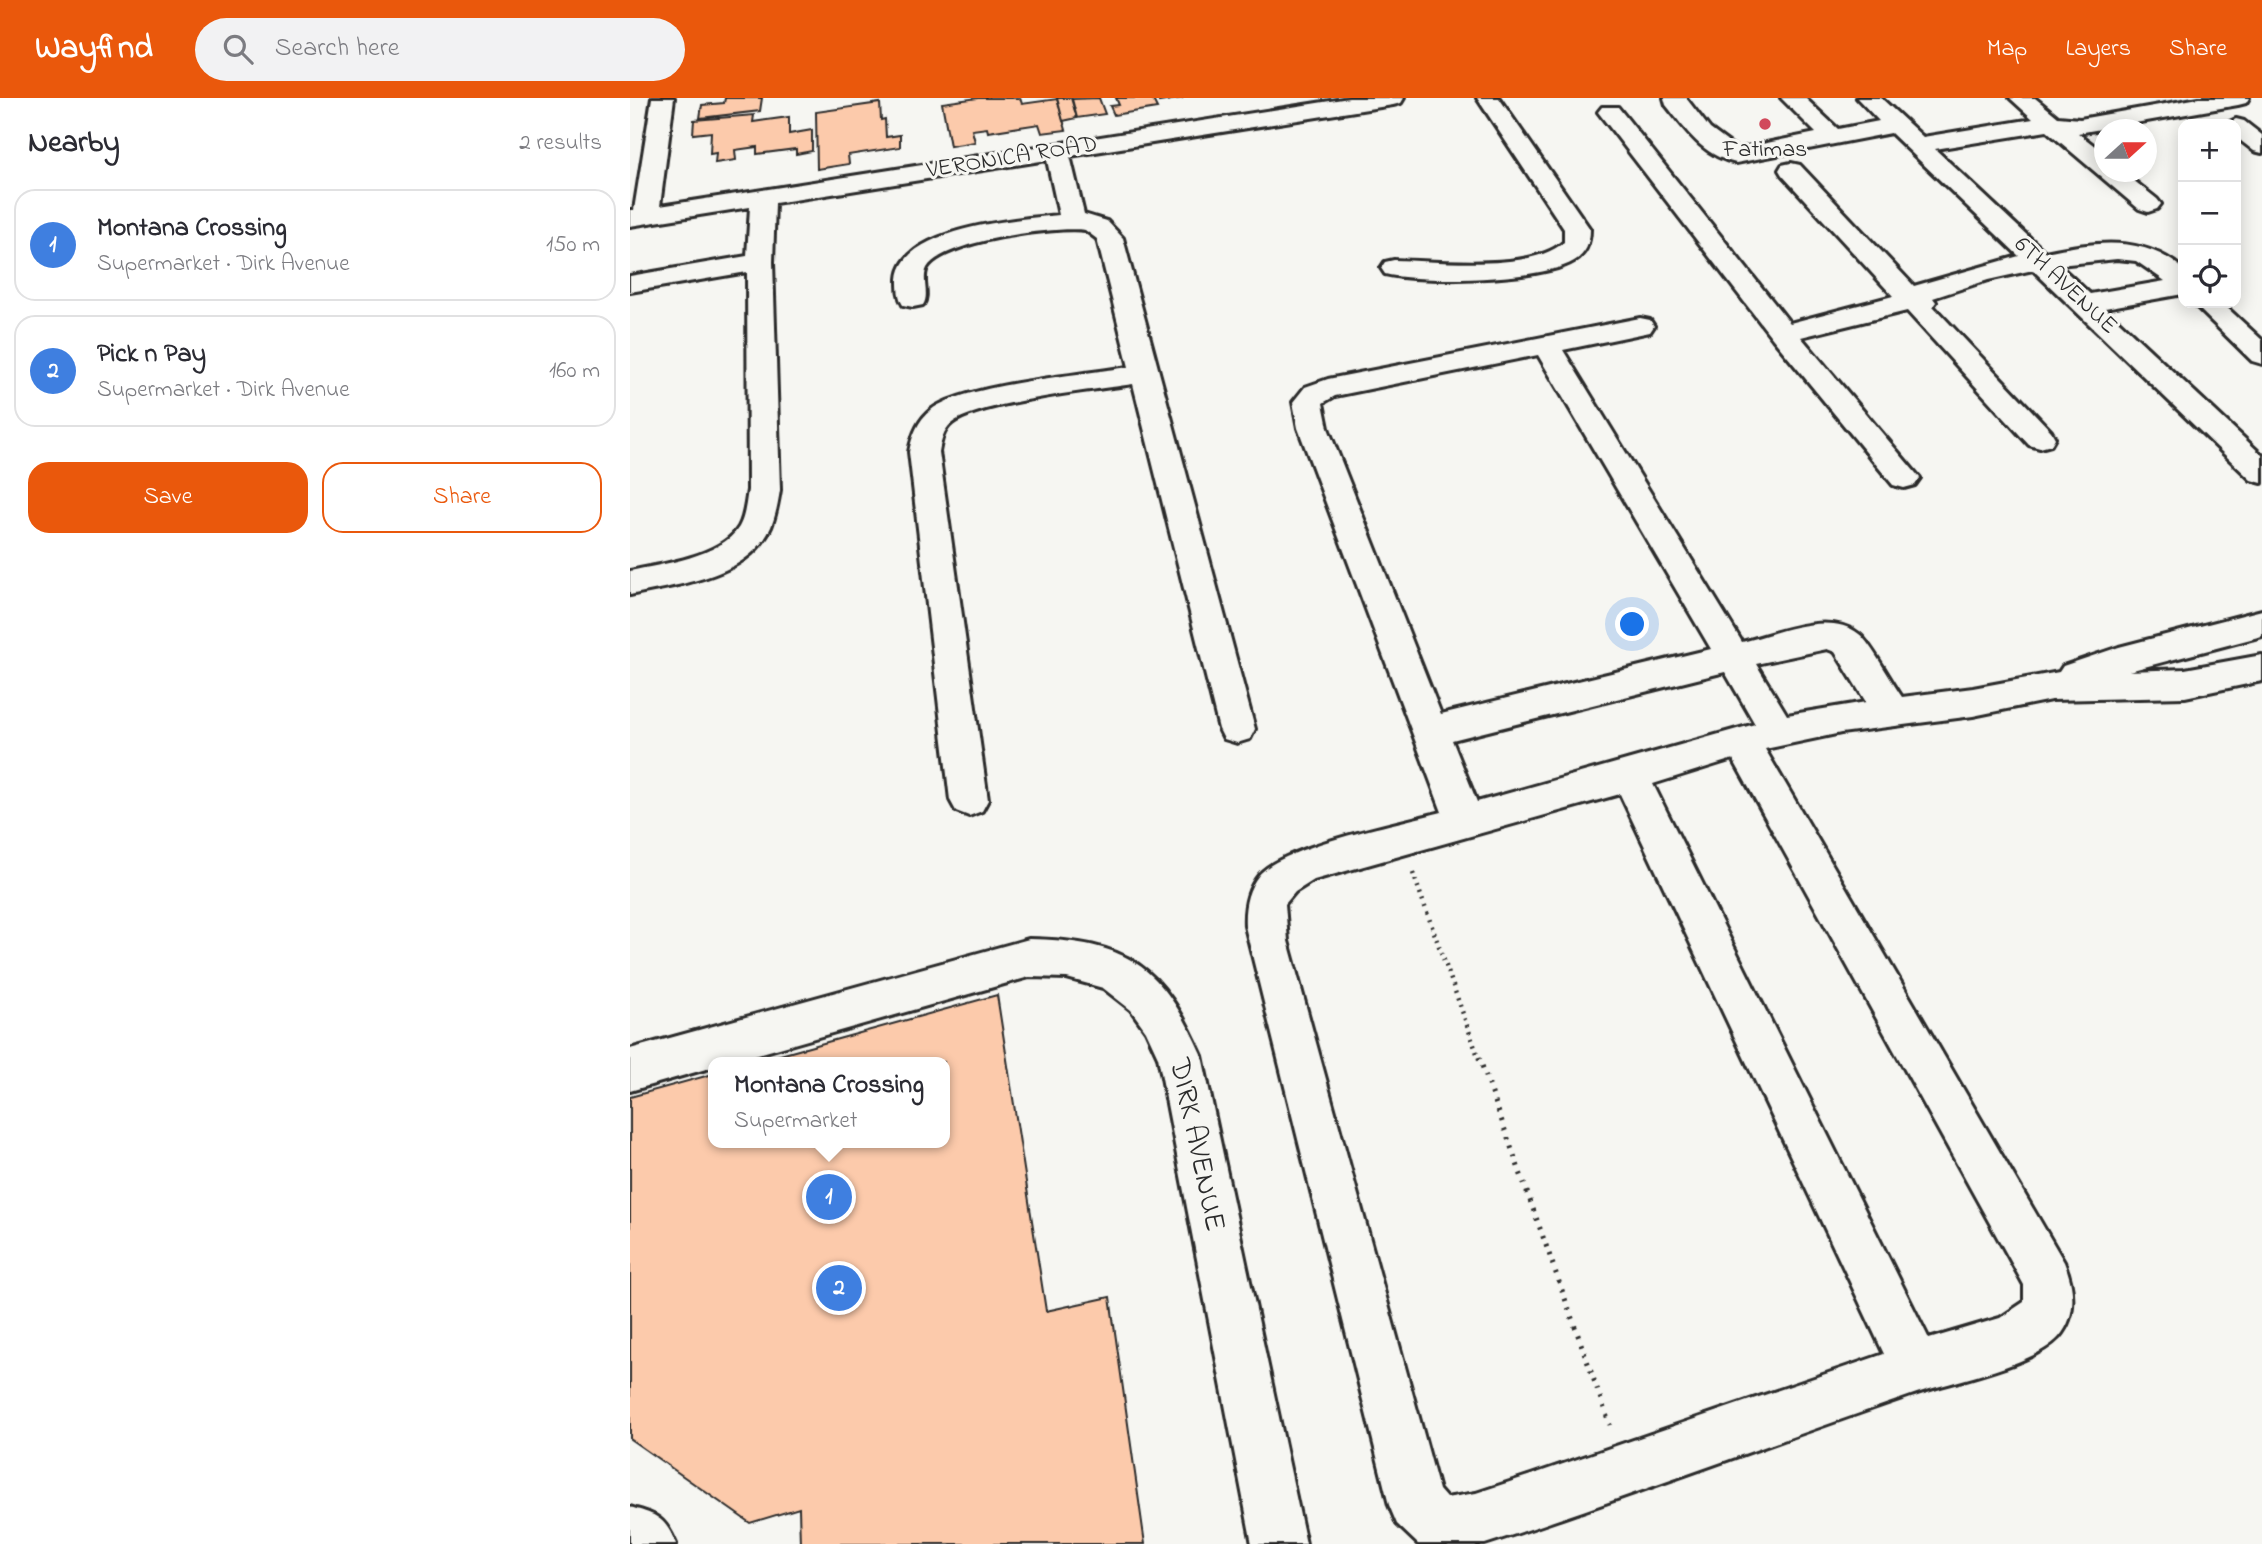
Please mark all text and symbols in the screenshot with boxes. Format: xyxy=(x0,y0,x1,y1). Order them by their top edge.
search box xyxy=(195,18,685,81)
text: Wayfind xyxy=(35,25,153,73)
icon: search xyxy=(219,30,257,68)
text: Search here xyxy=(275,30,399,68)
text: Map xyxy=(1987,32,2027,67)
text: Layers xyxy=(2065,32,2131,67)
text: Share xyxy=(2169,32,2227,67)
marker: Fatimas xyxy=(1757,116,1773,132)
north arrow xyxy=(2094,119,2157,182)
map controls xyxy=(2178,119,2241,308)
button: + xyxy=(2178,119,2241,182)
text: Nearby xyxy=(28,122,120,166)
text: 2 results xyxy=(519,127,602,160)
street label: VERONICA ROAD xyxy=(923,127,1100,189)
place label: Fatimas xyxy=(1722,133,1807,168)
button: − xyxy=(2178,182,2241,245)
text: Montana Crossing xyxy=(97,210,287,248)
text: 1 xyxy=(49,229,57,262)
text: 150 m xyxy=(546,229,600,262)
street label: 6TH AVENUE xyxy=(2005,229,2125,343)
button: locate xyxy=(2178,245,2241,308)
text: Supermarket · Dirk Avenue xyxy=(97,248,349,281)
text: Pick n Pay xyxy=(97,336,206,374)
text: 2 xyxy=(47,355,59,388)
text: 160 m xyxy=(549,355,600,388)
text: Supermarket · Dirk Avenue xyxy=(97,374,349,407)
button: Save xyxy=(28,462,308,533)
button: Share xyxy=(322,462,602,533)
your location xyxy=(1615,607,1649,641)
street label: DIRK AVENUE xyxy=(1156,1053,1236,1236)
popup xyxy=(708,1057,950,1148)
text: Montana Crossing xyxy=(734,1067,924,1105)
text: Supermarket xyxy=(734,1105,857,1138)
pin: 1 xyxy=(806,1171,852,1223)
pin: 2 xyxy=(816,1262,862,1314)

